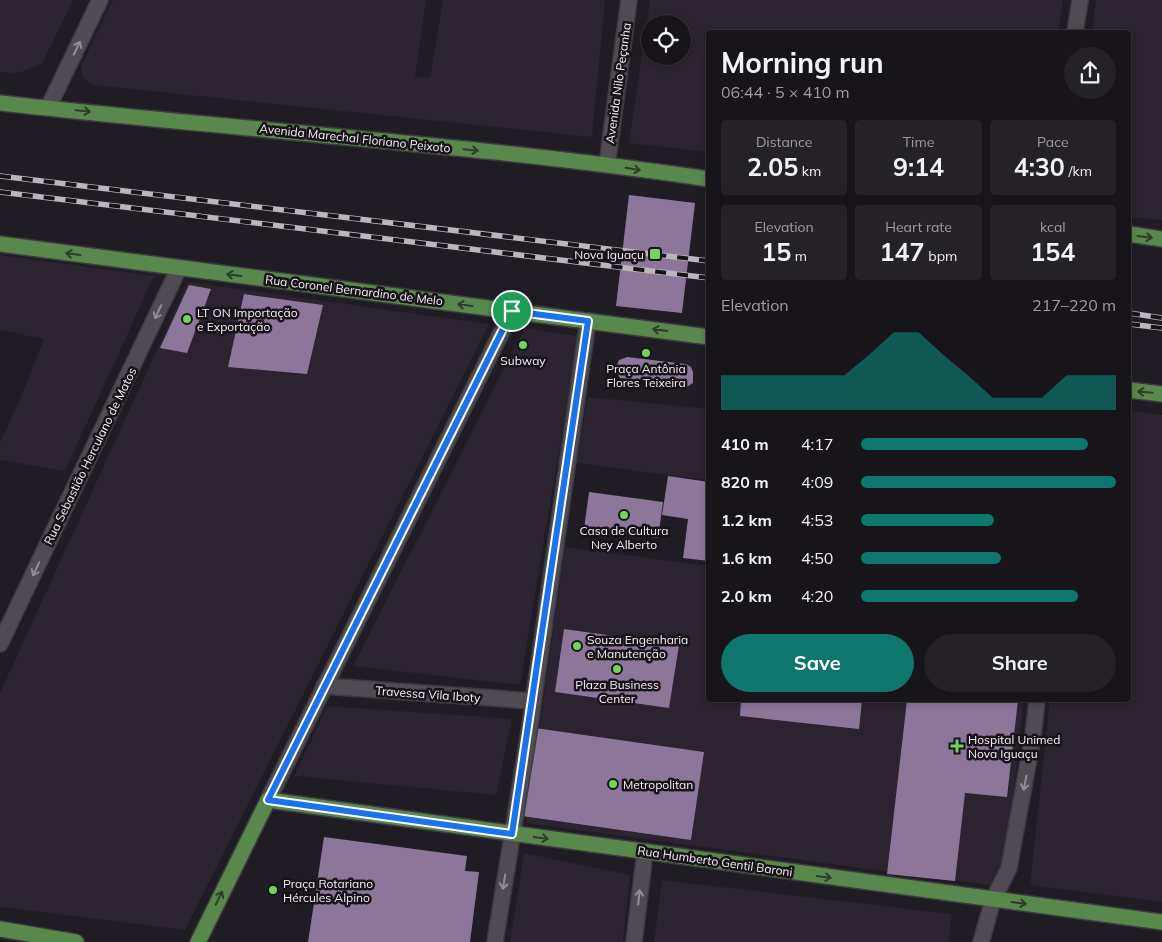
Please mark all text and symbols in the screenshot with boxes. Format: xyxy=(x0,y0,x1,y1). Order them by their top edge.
map controls xyxy=(641,15,691,65)
button: locate xyxy=(641,15,691,65)
street label: Avenida Nilo Peçanha xyxy=(602,22,634,144)
one-way arrow xyxy=(72,41,82,56)
text: Morning run xyxy=(721,45,884,80)
button: share xyxy=(1064,47,1116,99)
text: 06:44 · 5 × 410 m xyxy=(721,82,850,102)
one-way arrow xyxy=(75,107,91,116)
street label: Avenida Marechal Floriano Peixoto xyxy=(259,121,451,156)
text: Distance xyxy=(756,133,812,151)
text: Time xyxy=(903,133,934,151)
text: Pace xyxy=(1037,133,1069,151)
one-way arrow xyxy=(463,145,479,155)
text: 2.05 xyxy=(747,151,798,182)
text: 9:14 xyxy=(893,151,944,182)
text: 4:30 xyxy=(1014,151,1065,182)
text: km xyxy=(798,162,821,180)
text: /km xyxy=(1065,162,1092,180)
one-way arrow xyxy=(624,165,640,175)
text: Elevation xyxy=(755,218,814,236)
text: Heart rate xyxy=(885,218,952,236)
text: kcal xyxy=(1040,218,1066,236)
one-way arrow xyxy=(1137,232,1153,242)
text: 15 xyxy=(761,236,791,267)
text: 147 xyxy=(880,236,925,267)
text: 154 xyxy=(1030,236,1075,267)
place label: Nova Iguaçu xyxy=(574,247,644,262)
marker: Nova Iguaçu xyxy=(648,247,662,261)
text: m xyxy=(791,247,807,265)
text: bpm xyxy=(925,247,957,265)
one-way arrow xyxy=(65,249,81,259)
one-way arrow xyxy=(226,270,242,280)
street label: Rua Coronel Bernardino de Melo xyxy=(264,272,444,308)
pin xyxy=(491,290,533,332)
text: Elevation xyxy=(721,295,789,315)
text: 217–220 m xyxy=(1032,295,1116,315)
icon: arrive xyxy=(498,297,526,325)
one-way arrow xyxy=(457,300,473,310)
one-way arrow xyxy=(153,304,163,319)
place label: LT ON Importação e Exportação xyxy=(197,305,298,334)
marker: LT ON Importação e Exportação xyxy=(181,313,193,325)
one-way arrow xyxy=(653,325,669,335)
marker: Subway xyxy=(517,339,529,351)
marker: Praça Antônia Flores Teixeira xyxy=(640,347,652,359)
place label: Subway xyxy=(500,353,546,368)
place label: Praça Antônia Flores Teixeira xyxy=(606,361,686,390)
street label: Rua Sebastião Herculano de Matos xyxy=(40,365,140,547)
one-way arrow xyxy=(1138,387,1154,397)
text: 410 m xyxy=(721,434,769,454)
text: 4:17 xyxy=(801,434,833,454)
text: 820 m xyxy=(721,472,769,492)
text: 4:09 xyxy=(801,472,833,492)
marker: Casa de Cultura Ney Alberto xyxy=(618,509,630,521)
text: 1.2 km xyxy=(721,510,772,530)
text: 4:53 xyxy=(801,510,833,530)
place label: Casa de Cultura Ney Alberto xyxy=(580,523,668,552)
text: 1.6 km xyxy=(721,548,772,568)
text: 4:50 xyxy=(801,548,833,568)
one-way arrow xyxy=(31,561,40,576)
text: 2.0 km xyxy=(721,586,772,606)
text: 4:20 xyxy=(801,586,833,606)
place label: Souza Engenharia e Manutenção xyxy=(587,632,688,661)
button: Save xyxy=(721,634,914,692)
button: Share xyxy=(924,634,1116,692)
marker: Souza Engenharia e Manutenção xyxy=(571,640,583,652)
marker: Plaza Business Center xyxy=(611,663,623,675)
place label: Plaza Business Center xyxy=(575,677,659,706)
street label: Travessa Vila Iboty xyxy=(375,683,482,705)
place label: Hospital Unimed Nova Iguaçu xyxy=(968,732,1060,761)
marker: Hospital Unimed Nova Iguaçu xyxy=(950,739,964,753)
one-way arrow xyxy=(1019,774,1029,790)
place label: Metropolitan xyxy=(623,777,693,792)
marker: Metropolitan xyxy=(607,778,619,790)
one-way arrow xyxy=(533,833,549,843)
street label: Rua Humberto Gentil Baroni xyxy=(636,843,794,879)
one-way arrow xyxy=(815,872,831,882)
one-way arrow xyxy=(499,874,509,890)
place label: Praça Rotariano Hércules Alpino xyxy=(283,876,373,905)
marker: Praça Rotariano Hércules Alpino xyxy=(267,884,279,896)
one-way arrow xyxy=(634,889,644,905)
one-way arrow xyxy=(215,891,225,906)
one-way arrow xyxy=(1011,899,1027,909)

